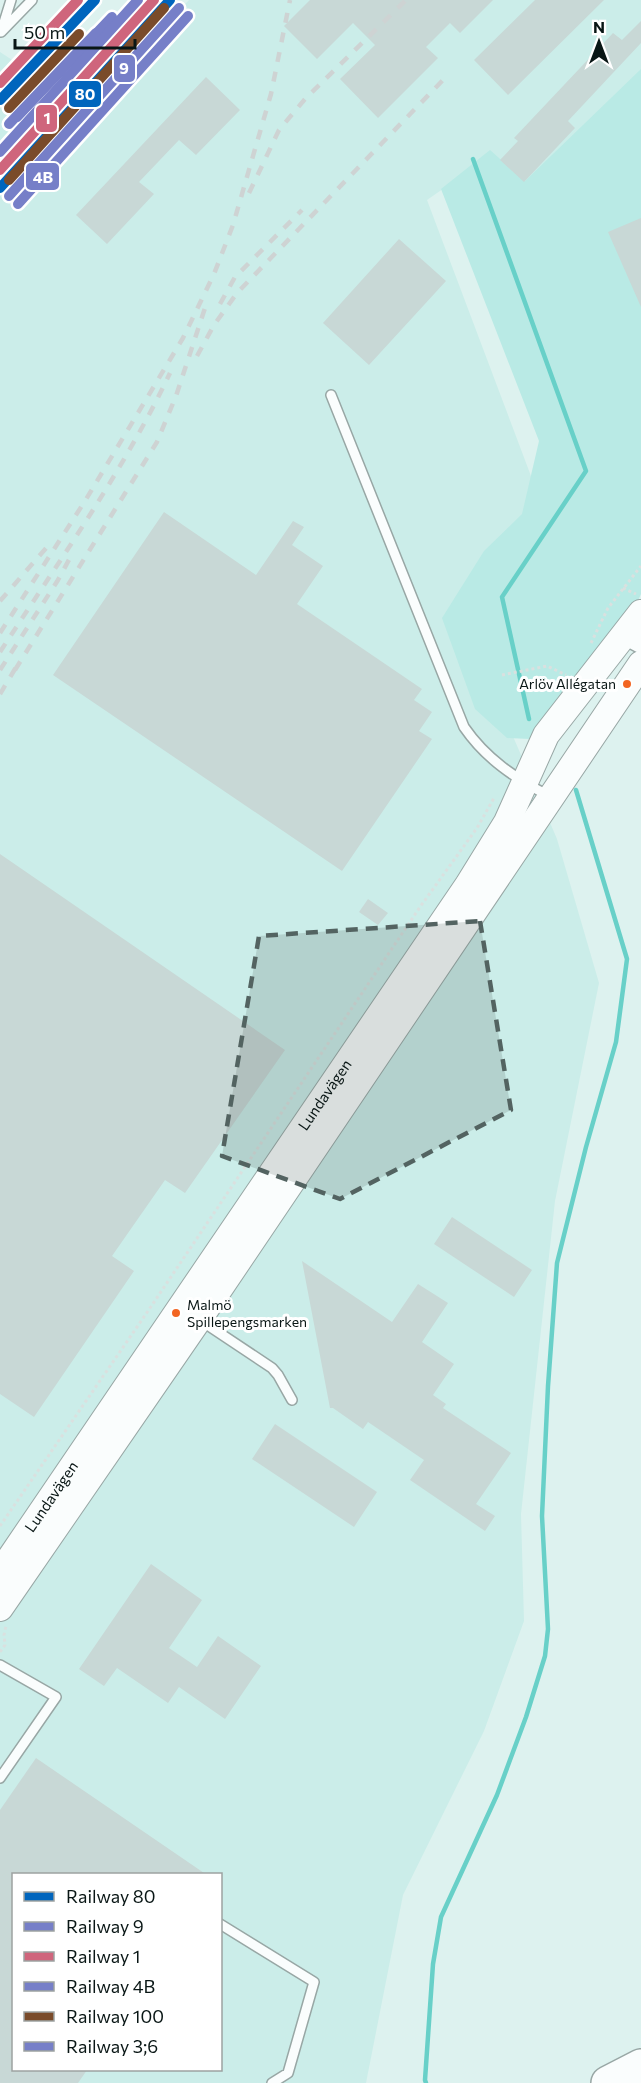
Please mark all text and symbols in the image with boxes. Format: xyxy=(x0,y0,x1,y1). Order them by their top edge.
scale bar xyxy=(15,12,135,50)
north arrow xyxy=(569,12,629,72)
text: N xyxy=(593,17,605,36)
text: 50 m xyxy=(24,21,65,43)
line badge: 9 xyxy=(113,54,136,83)
text: 9 xyxy=(119,58,129,77)
line badge: 80 xyxy=(68,80,102,108)
text: 80 xyxy=(75,84,95,103)
line badge: 1 xyxy=(35,104,58,133)
text: 1 xyxy=(43,108,51,127)
line badge: 4B xyxy=(25,162,60,191)
text: 4B xyxy=(33,167,54,186)
place label: Arlöv Allégatan xyxy=(519,675,616,692)
marker: Arlöv Allégatan xyxy=(621,678,633,690)
street label: Lundavägen xyxy=(294,1056,355,1133)
place label: Malmö Spillepengsmarken xyxy=(187,1296,307,1330)
marker: Malmö Spillepengsmarken xyxy=(170,1307,182,1319)
street label: Lundavägen xyxy=(20,1457,81,1535)
legend xyxy=(12,1873,222,2071)
text: Railway 80 xyxy=(66,1885,156,1907)
text: Railway 9 xyxy=(66,1915,144,1937)
text: Railway 1 xyxy=(66,1945,141,1967)
text: Railway 4B xyxy=(66,1975,155,1997)
text: Railway 100 xyxy=(66,2005,164,2027)
text: Railway 3;6 xyxy=(66,2035,158,2057)

